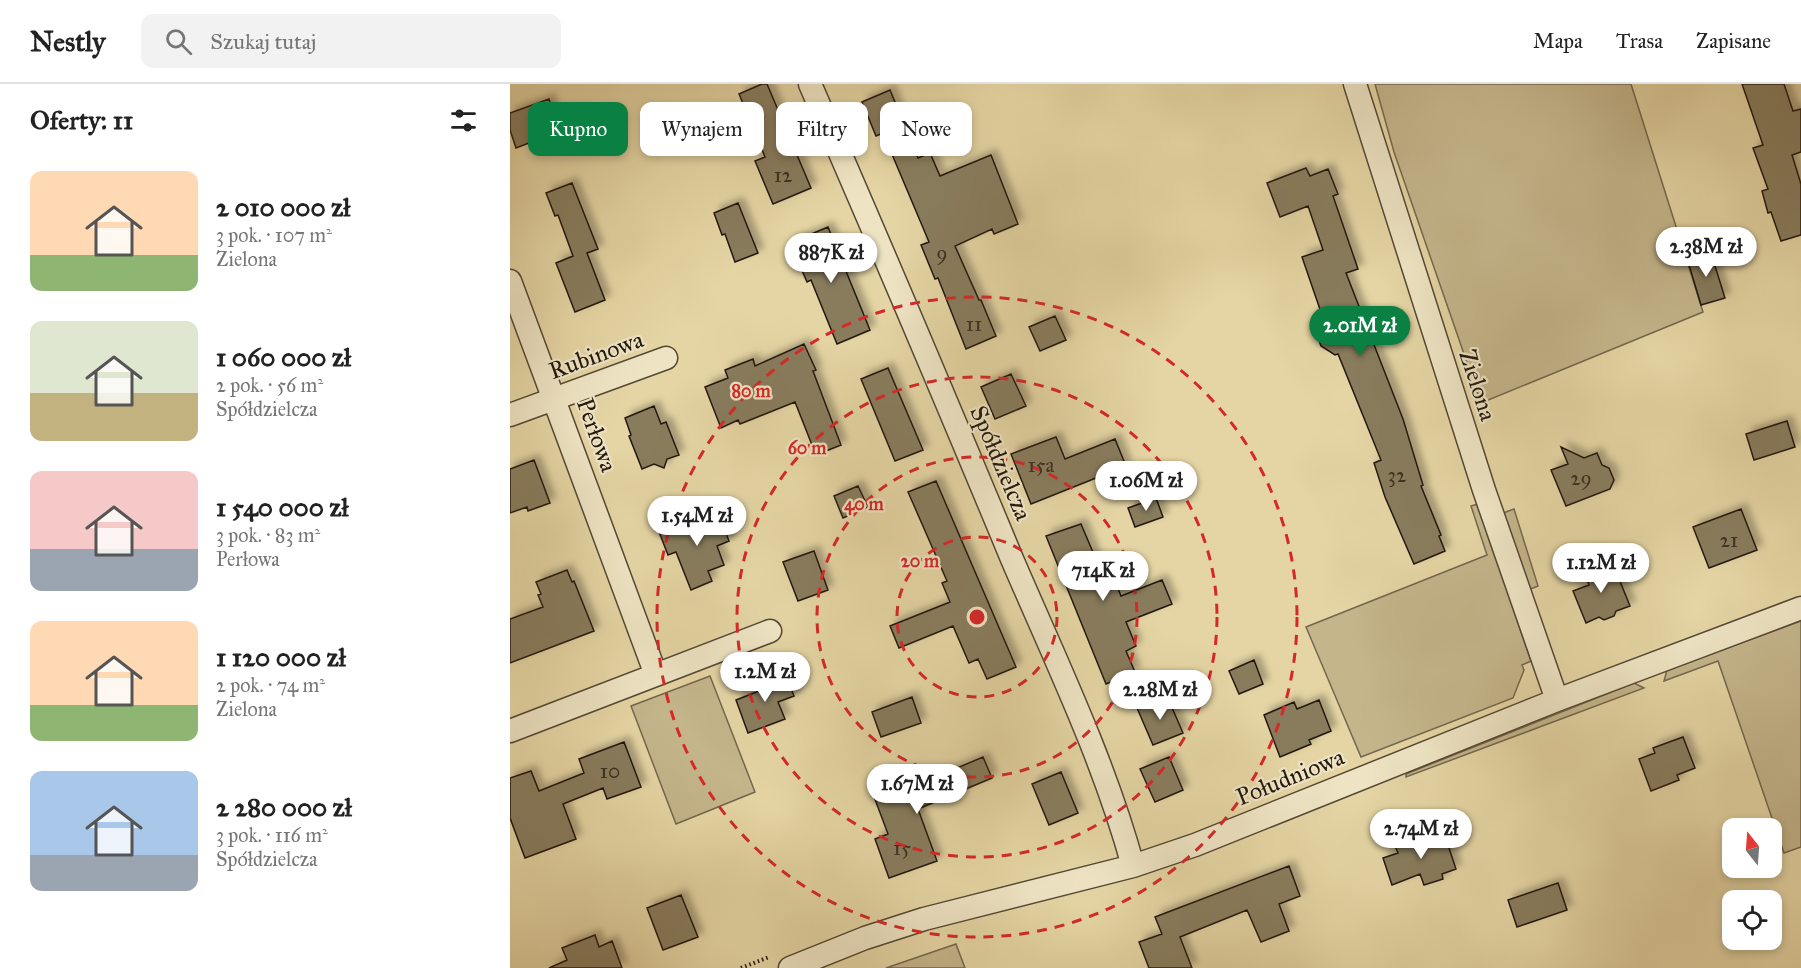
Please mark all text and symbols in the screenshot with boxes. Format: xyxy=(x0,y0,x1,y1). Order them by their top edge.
search box xyxy=(141,14,561,68)
text: Nestly xyxy=(30,24,105,59)
icon: search xyxy=(162,25,195,58)
text: Szukaj tutaj xyxy=(210,28,316,55)
text: Mapa xyxy=(1533,28,1583,54)
text: Trasa xyxy=(1616,28,1663,54)
text: Zapisane xyxy=(1696,28,1771,54)
chip: Kupno xyxy=(528,102,628,156)
chip: Wynajem xyxy=(640,102,764,156)
chip: Filtry xyxy=(776,102,868,156)
chip: Nowe xyxy=(880,102,972,156)
text: Oferty: 11 xyxy=(30,104,133,136)
icon: filters xyxy=(447,104,480,137)
house number: 12 xyxy=(774,162,793,188)
text: 2 010 000 zł xyxy=(216,191,350,223)
icon: home xyxy=(78,195,150,267)
text: 3 pok. · 107 m² xyxy=(216,223,332,247)
pin: 2.38M zł xyxy=(1644,227,1768,278)
pin: 887K zł xyxy=(776,233,886,284)
text: 2.38M zł xyxy=(1670,234,1742,258)
text: 887K zł xyxy=(798,240,864,264)
house number: 9 xyxy=(936,240,948,266)
text: Zielona xyxy=(216,247,277,271)
pin: 2.01M zł xyxy=(1298,306,1422,357)
house number: 11 xyxy=(966,311,982,337)
text: 2.01M zł xyxy=(1323,313,1397,337)
street label: Rubinowa xyxy=(545,324,648,386)
text: 1 060 000 zł xyxy=(216,341,351,373)
icon: home xyxy=(78,345,150,417)
street label: Zielona xyxy=(1452,346,1504,425)
text: 2 pok. · 56 m² xyxy=(216,373,323,397)
text: 80 m xyxy=(731,380,771,402)
street label: Perłowa xyxy=(570,394,624,477)
text: Spółdzielcza xyxy=(216,397,318,421)
street label: Spółdzielcza xyxy=(963,401,1039,526)
text: 60 m xyxy=(788,437,827,459)
house number: 15a xyxy=(1028,452,1055,478)
pin: 1.06M zł xyxy=(1084,461,1208,512)
house number: 32 xyxy=(1388,462,1407,488)
house number: 29 xyxy=(1570,465,1592,491)
text: 1.06M zł xyxy=(1109,468,1183,492)
text: 1 540 000 zł xyxy=(216,491,349,523)
text: 40 m xyxy=(844,493,885,516)
icon: home xyxy=(78,495,150,567)
pin: 1.54M zł xyxy=(635,496,759,547)
text: 1.54M zł xyxy=(661,503,733,527)
text: 3 pok. · 83 m² xyxy=(216,523,320,547)
house number: 21 xyxy=(1720,527,1738,553)
pin: 1.12M zł xyxy=(1539,543,1663,594)
text: Perłowa xyxy=(216,547,280,571)
text: 20 m xyxy=(901,550,940,572)
text: 1.12M zł xyxy=(1566,550,1636,574)
pin: 714K zł xyxy=(1048,551,1158,602)
text: 714K zł xyxy=(1072,558,1134,582)
centre of rings xyxy=(967,607,987,627)
text: 1 120 000 zł xyxy=(216,641,346,673)
icon: home xyxy=(78,645,150,717)
pin: 1.2M zł xyxy=(710,652,820,703)
text: 1.2M zł xyxy=(734,659,796,683)
pin: 2.28M zł xyxy=(1098,670,1222,721)
text: 2 pok. · 74 m² xyxy=(216,673,325,697)
text: 2.28M zł xyxy=(1123,677,1197,701)
text: Zielona xyxy=(216,697,277,721)
street label: Południowa xyxy=(1232,741,1349,812)
house number: 10 xyxy=(600,758,620,784)
pin: 1.67M zł xyxy=(855,764,979,815)
text: 1.67M zł xyxy=(881,771,953,795)
text: 2 280 000 zł xyxy=(216,791,352,823)
icon: home xyxy=(78,795,150,867)
pin: 2.74M zł xyxy=(1359,809,1483,860)
text: 2.74M zł xyxy=(1384,816,1458,840)
north arrow xyxy=(1722,818,1782,878)
map controls xyxy=(1722,818,1782,950)
text: 3 pok. · 116 m² xyxy=(216,823,328,847)
house number: 15 xyxy=(893,835,911,861)
text: Spółdzielcza xyxy=(216,847,318,871)
button: locate xyxy=(1722,890,1782,950)

